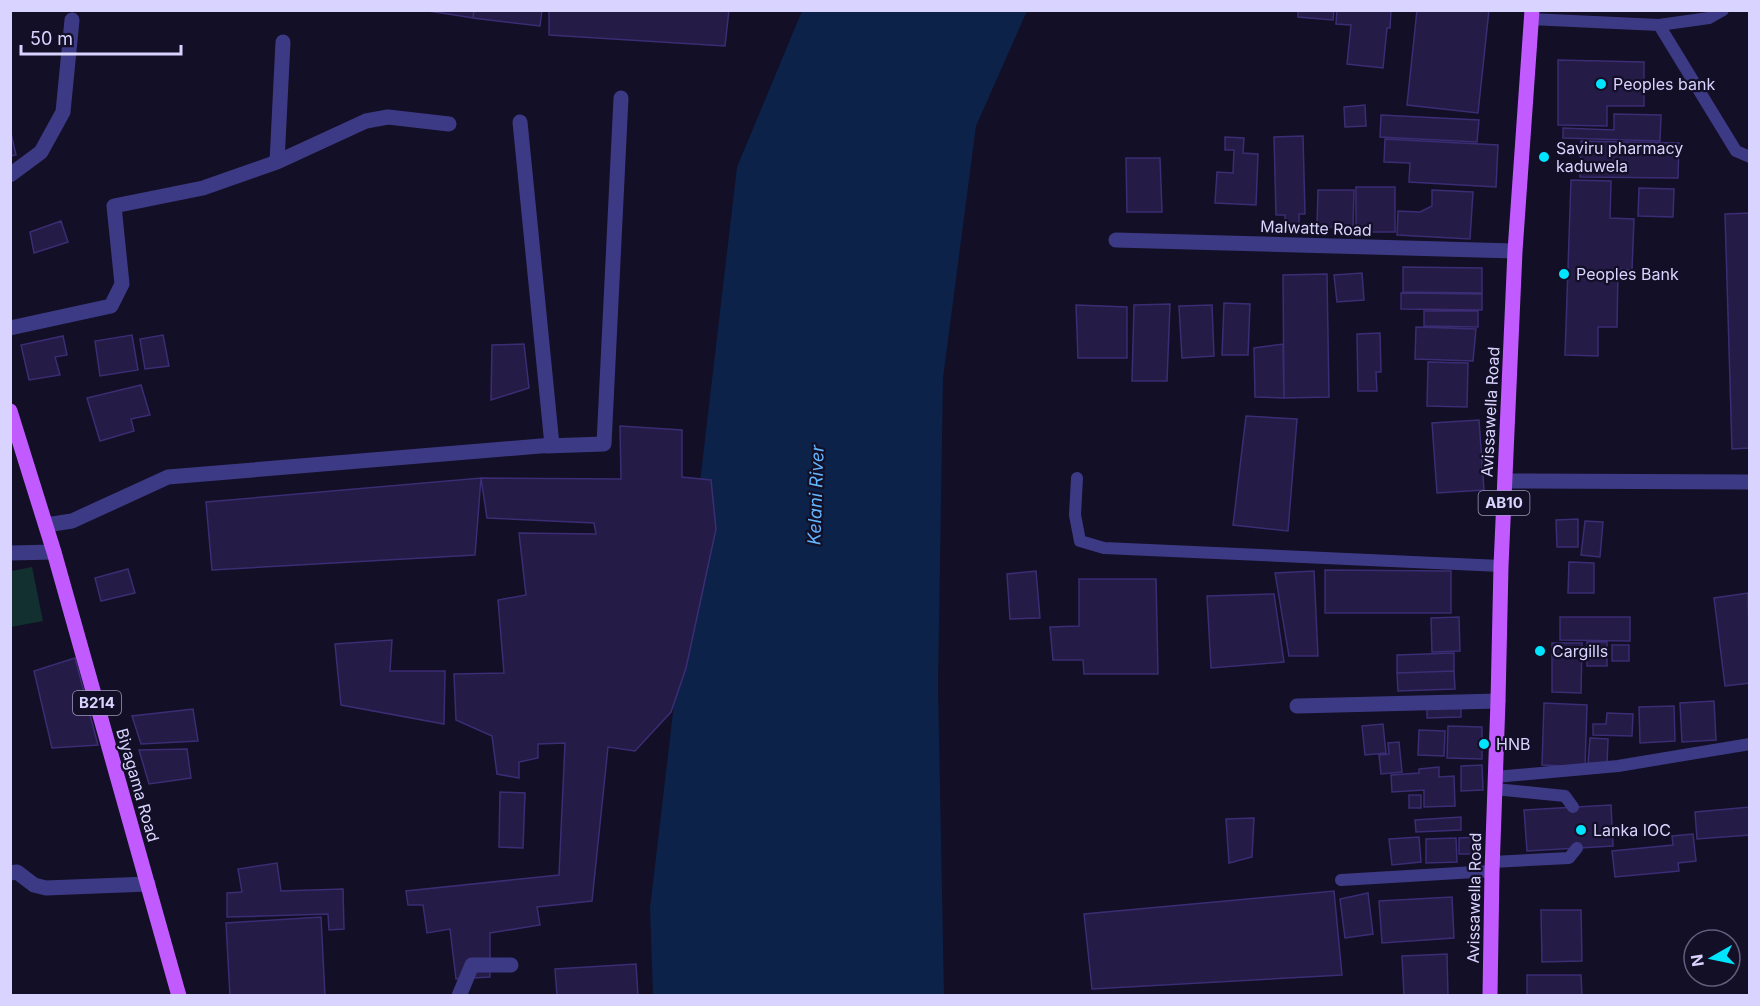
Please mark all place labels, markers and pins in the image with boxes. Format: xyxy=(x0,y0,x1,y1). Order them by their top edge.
place label: Peoples bank xyxy=(1613,74,1715,94)
marker: Peoples bank xyxy=(1594,77,1608,91)
place label: Saviru pharmacy kaduwela xyxy=(1556,138,1683,176)
marker: Saviru pharmacy kaduwela xyxy=(1537,150,1551,164)
place label: Peoples Bank xyxy=(1576,264,1679,284)
marker: Peoples Bank xyxy=(1557,267,1571,281)
place label: Cargills xyxy=(1552,641,1608,661)
marker: Cargills xyxy=(1533,644,1547,658)
place label: HNB xyxy=(1496,734,1530,754)
marker: HNB xyxy=(1477,737,1491,751)
place label: Lanka IOC xyxy=(1593,820,1671,840)
marker: Lanka IOC xyxy=(1574,823,1588,837)

